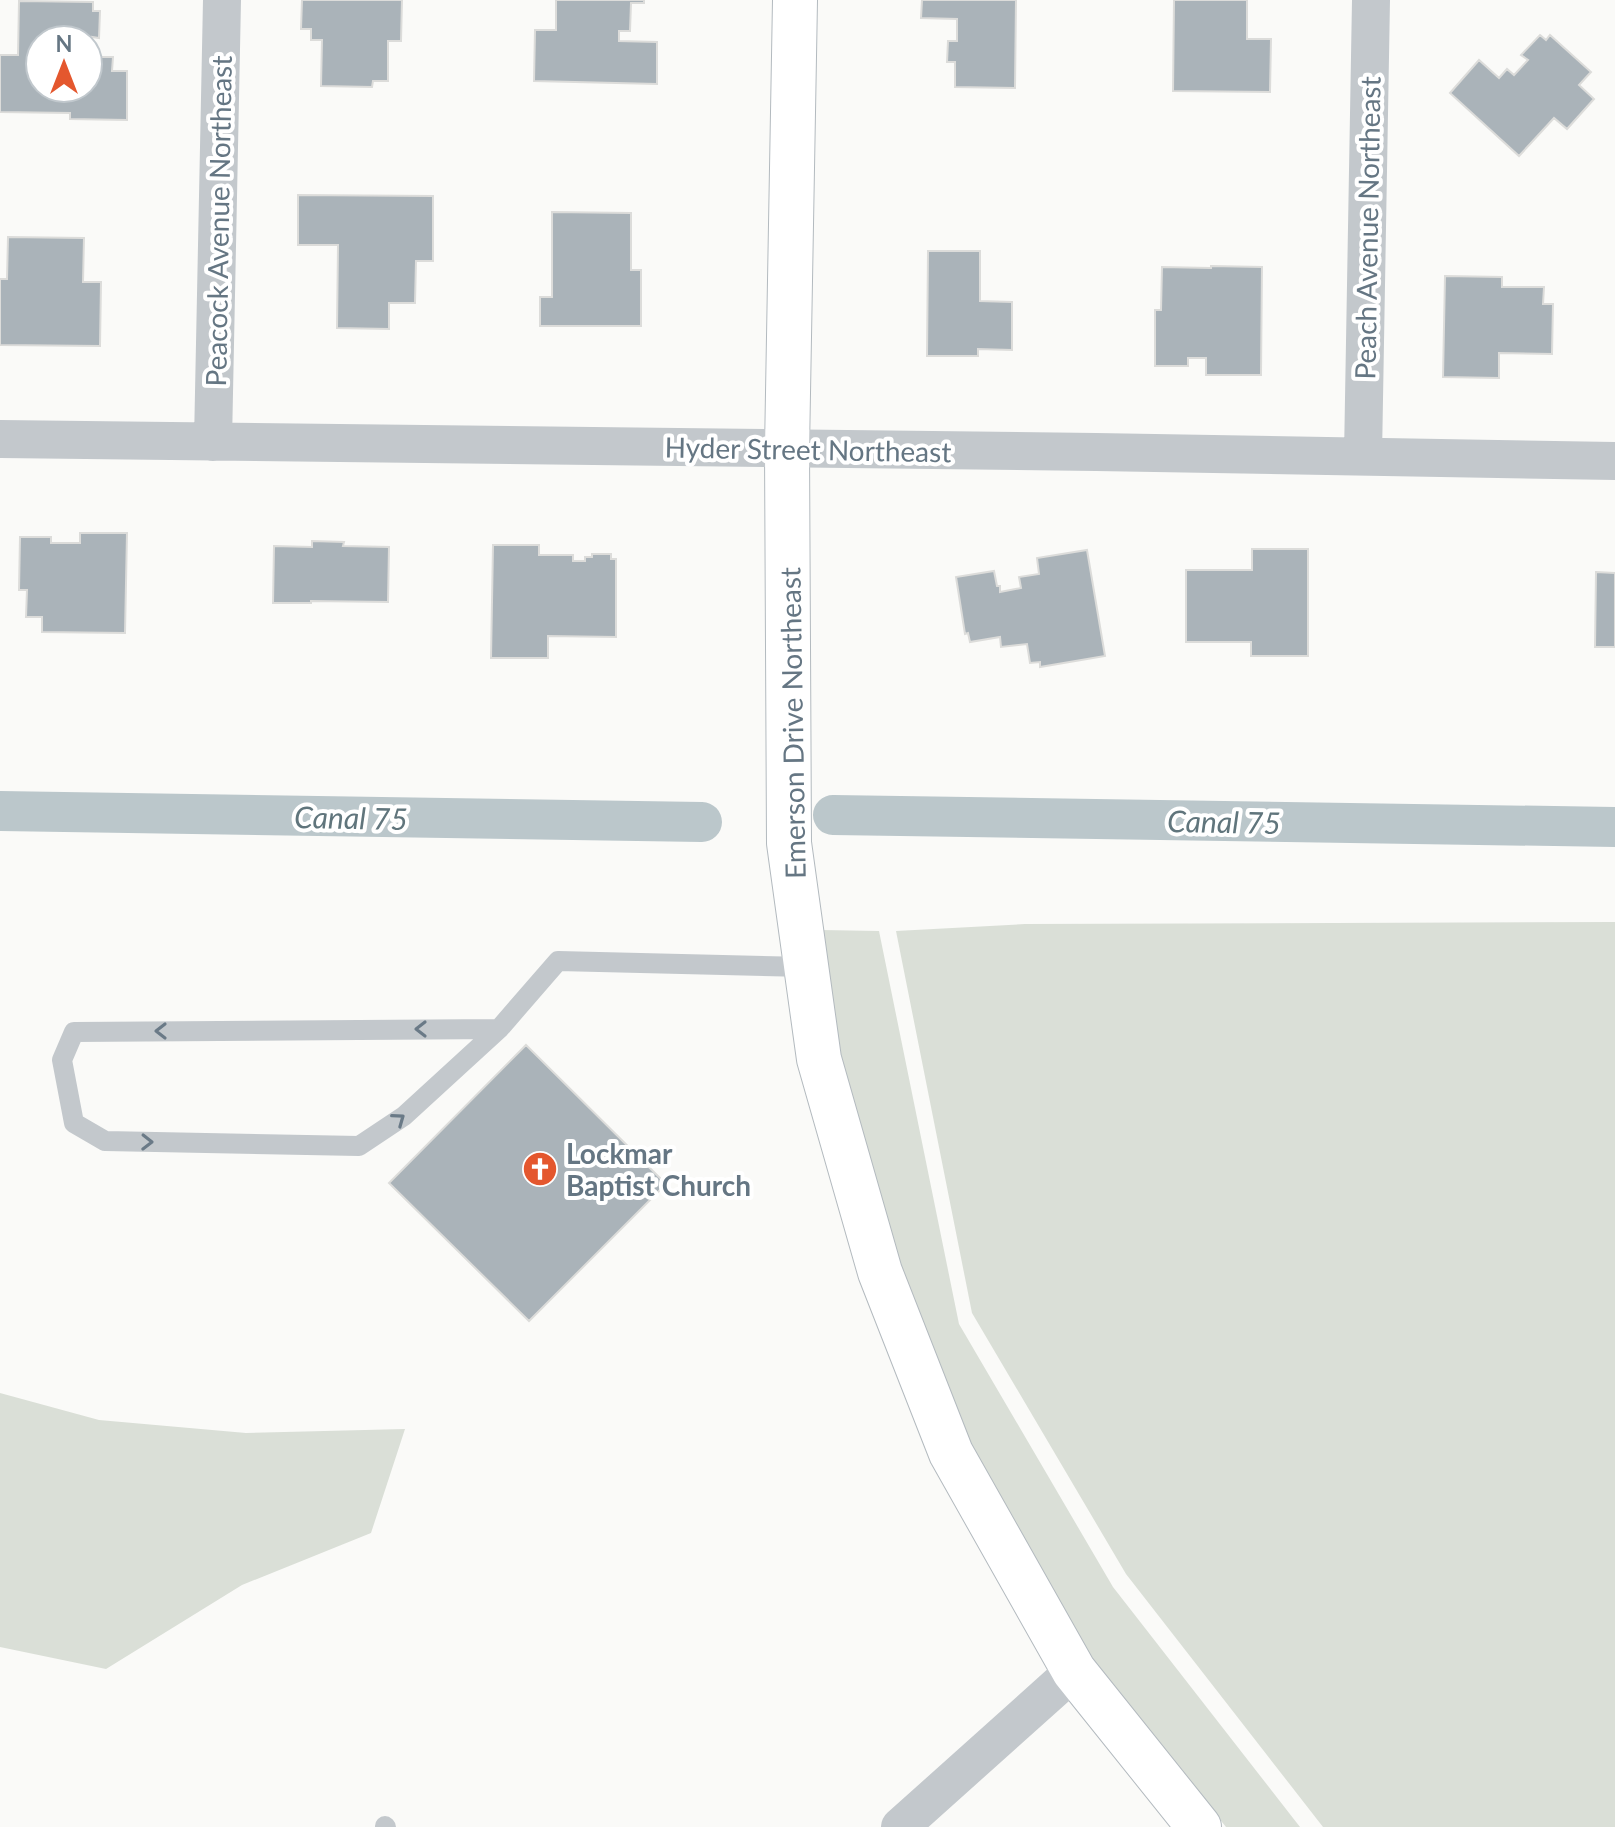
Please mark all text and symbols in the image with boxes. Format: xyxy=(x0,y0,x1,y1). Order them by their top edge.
north arrow xyxy=(24,24,104,104)
text: N xyxy=(56,30,72,57)
street label: Peacock Avenue Northeast xyxy=(198,55,238,387)
street label: Peach Avenue Northeast xyxy=(1347,76,1387,380)
street label: Hyder Street Northeast xyxy=(664,430,952,468)
street label: Emerson Drive Northeast xyxy=(772,567,812,879)
water label: Canal 75 xyxy=(294,798,408,836)
water label: Canal 75 xyxy=(1167,802,1281,840)
one-way arrow xyxy=(414,1021,427,1038)
one-way arrow xyxy=(154,1022,167,1040)
one-way arrow xyxy=(390,1114,404,1129)
one-way arrow xyxy=(141,1133,154,1150)
place label: Lockmar Baptist Church xyxy=(566,1136,751,1202)
church icon: Lockmar Baptist Church xyxy=(521,1150,559,1188)

